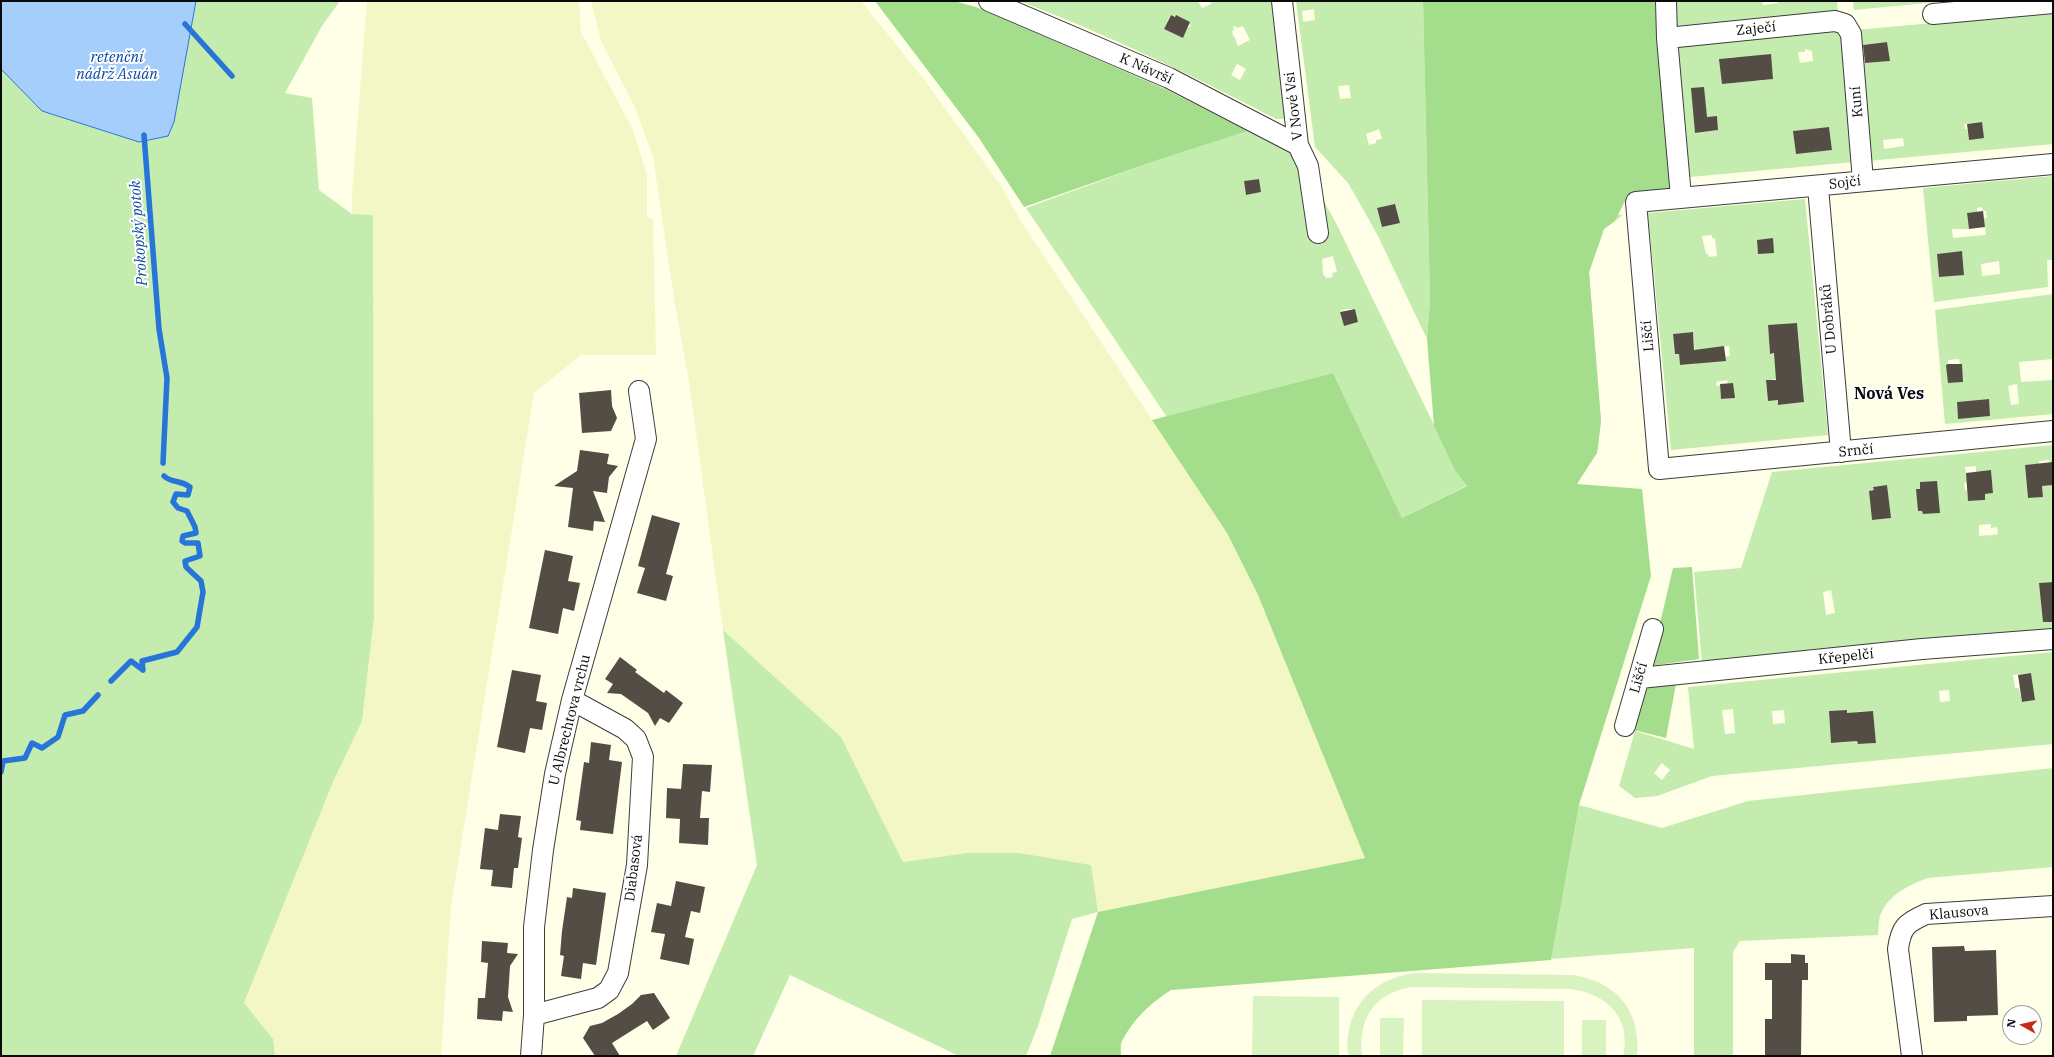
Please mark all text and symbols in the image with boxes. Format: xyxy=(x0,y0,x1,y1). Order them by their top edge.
street label: Zaječí xyxy=(1735,19,1777,39)
water label: retenční nádrž Asuán xyxy=(76,49,158,84)
street label: K Návrší xyxy=(1117,50,1175,88)
street label: V Nové Vsi xyxy=(1281,71,1307,141)
street label: Kuní xyxy=(1847,86,1867,118)
street label: Sojčí xyxy=(1828,173,1862,193)
water label: Prokopský potok xyxy=(126,180,152,286)
street label: U Dobráků xyxy=(1818,283,1840,355)
street label: Liščí xyxy=(1638,320,1658,352)
district label: Nová Ves xyxy=(1854,384,1924,404)
street label: Srnčí xyxy=(1838,441,1874,461)
street label: Křepelčí xyxy=(1818,646,1874,668)
street label: U Albrechtova vrchu xyxy=(546,653,594,787)
street label: Liščí xyxy=(1627,661,1651,695)
street label: Diabasová xyxy=(622,833,646,903)
street label: Klausova xyxy=(1928,902,1990,924)
north arrow xyxy=(2002,1005,2042,1045)
text: N xyxy=(2004,1018,2019,1029)

